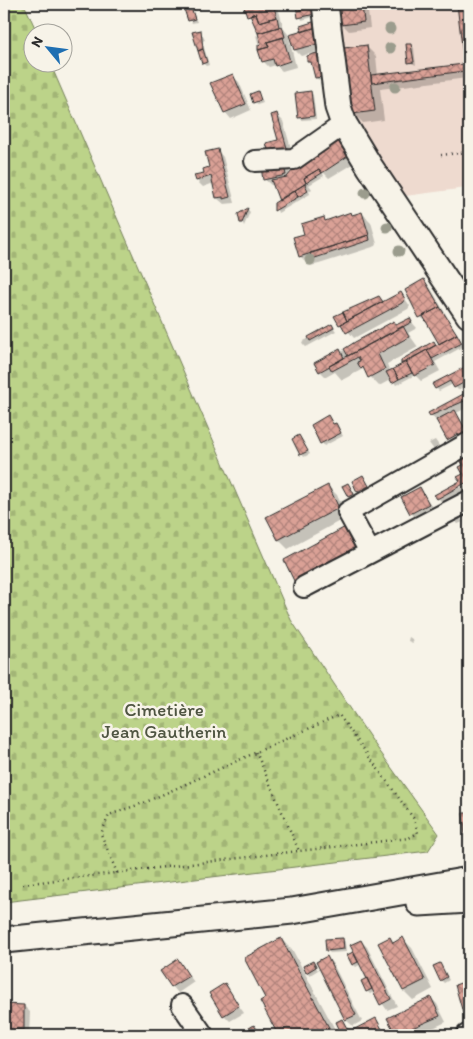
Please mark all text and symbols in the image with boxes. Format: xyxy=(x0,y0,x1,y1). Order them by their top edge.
north arrow xyxy=(22,22,72,72)
text: N xyxy=(27,34,47,50)
park label: Cimetière Jean Gautherin xyxy=(102,698,226,743)

